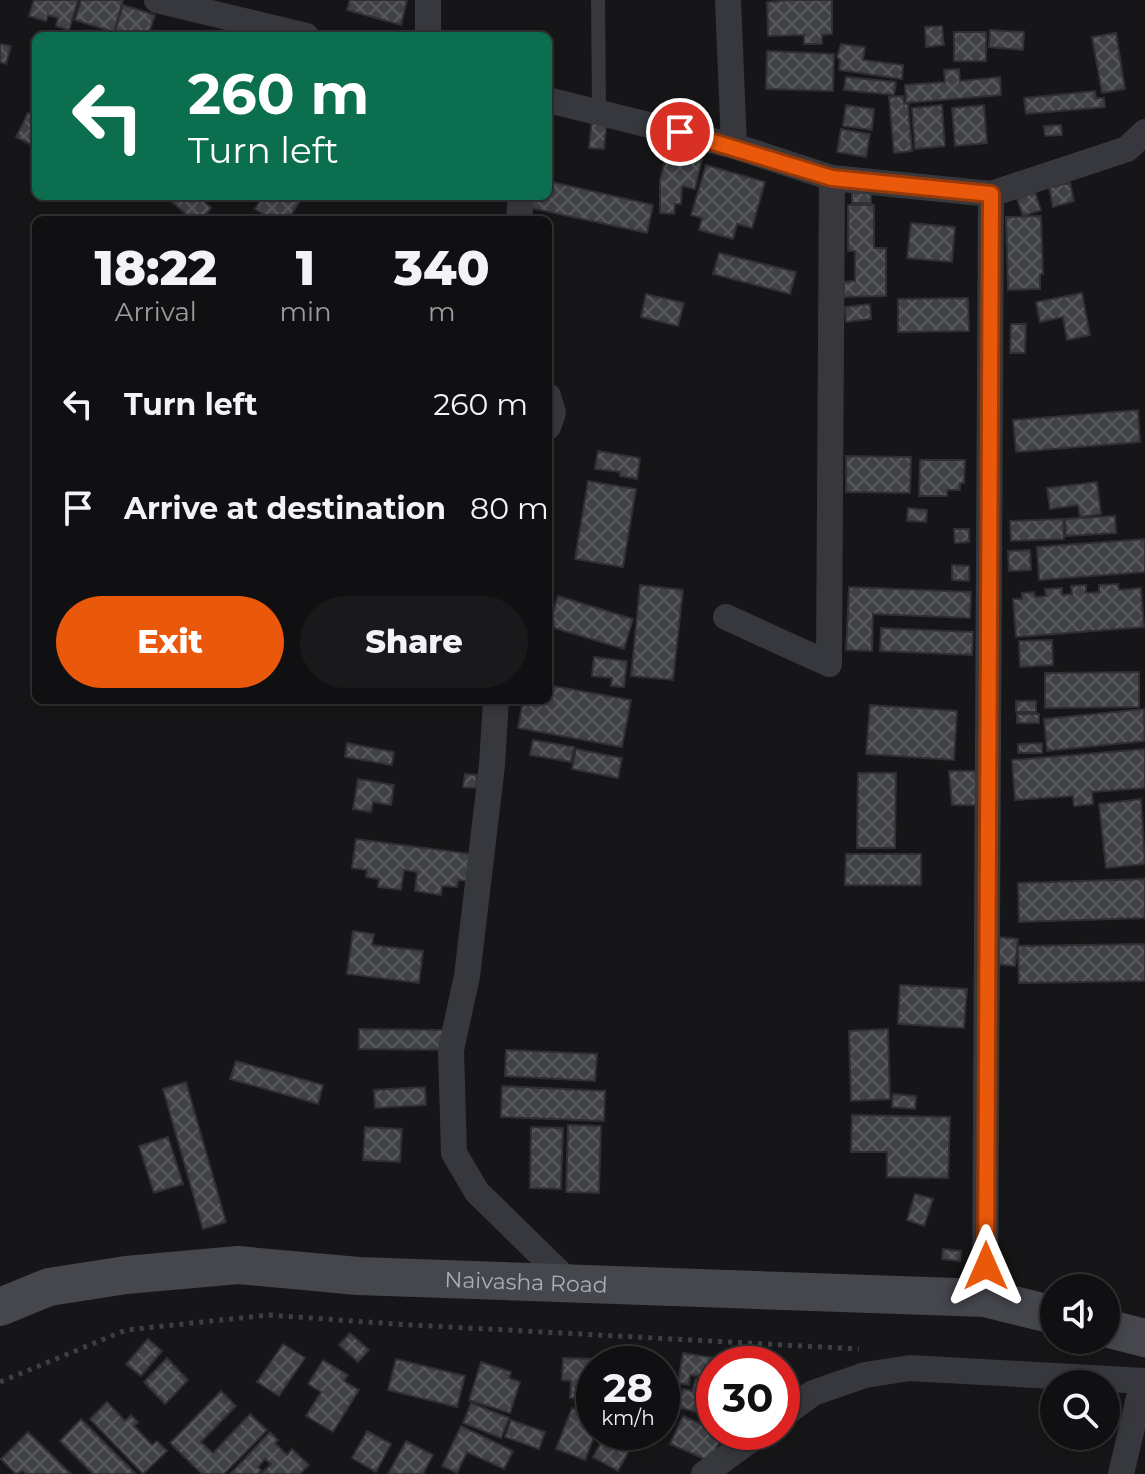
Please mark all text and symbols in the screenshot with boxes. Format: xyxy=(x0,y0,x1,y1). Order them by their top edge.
text: 260 m xyxy=(188,60,369,128)
icon: left xyxy=(56,64,160,168)
pin xyxy=(646,98,714,166)
icon: arrive xyxy=(658,110,702,154)
text: Turn left xyxy=(188,128,339,172)
text: 18:22 xyxy=(94,239,217,297)
text: 1 xyxy=(296,239,315,297)
text: 340 xyxy=(394,239,490,297)
text: Arrival xyxy=(115,296,197,328)
text: min xyxy=(280,296,332,328)
text: m xyxy=(428,296,456,328)
icon: left xyxy=(56,382,100,426)
text: Turn left xyxy=(124,386,257,423)
text: 260 m xyxy=(433,386,528,423)
icon: arrive xyxy=(56,486,100,530)
text: Arrive at destination xyxy=(124,490,446,527)
text: 80 m xyxy=(470,490,549,527)
button: Exit xyxy=(56,596,284,688)
button: Share xyxy=(300,596,528,688)
position arrow xyxy=(944,1224,1028,1308)
street label: Naivasha Road xyxy=(444,1266,608,1299)
map controls xyxy=(1040,1274,1120,1450)
button: sound xyxy=(1040,1274,1120,1354)
speed limit sign: 30 xyxy=(696,1346,800,1450)
text: 28 xyxy=(603,1363,653,1412)
button: search xyxy=(1040,1370,1120,1450)
text: km/h xyxy=(601,1406,655,1430)

